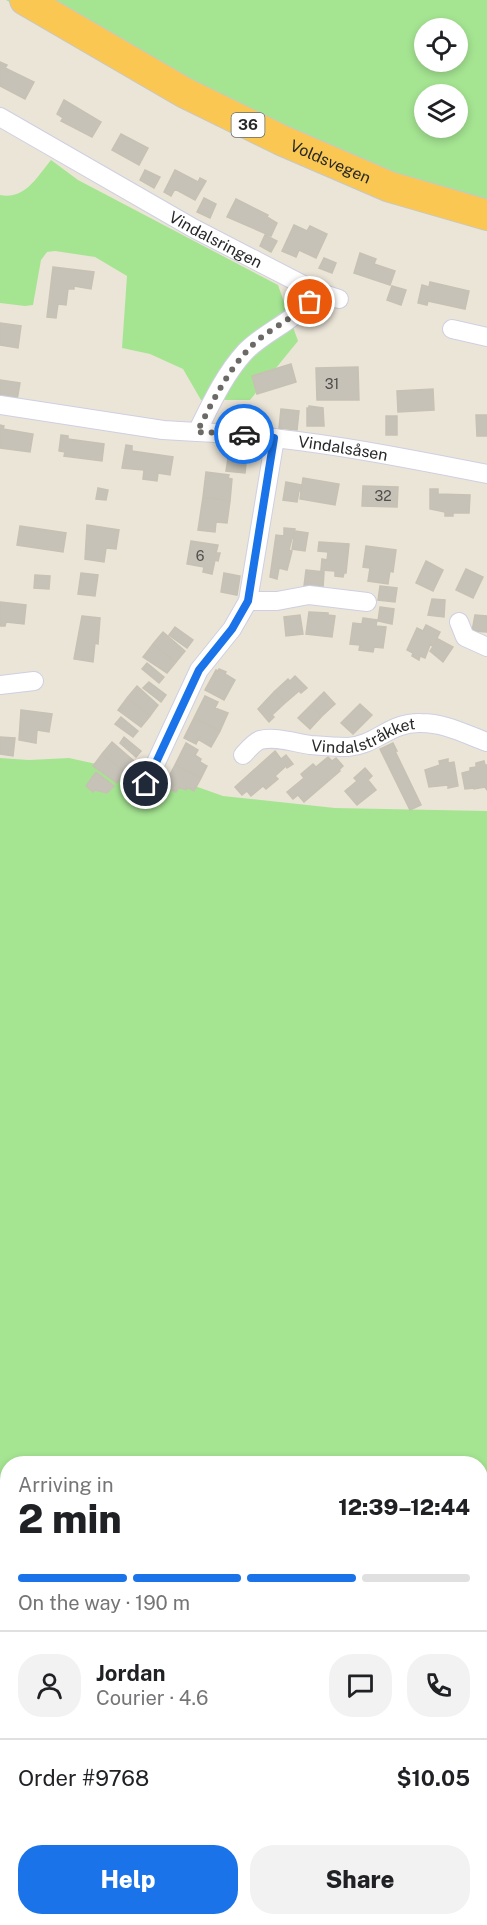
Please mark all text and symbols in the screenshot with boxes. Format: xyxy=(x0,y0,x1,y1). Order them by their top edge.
map controls xyxy=(414,18,468,138)
button: locate xyxy=(414,18,468,72)
button: layers xyxy=(414,84,468,138)
road number: 36 xyxy=(232,113,264,137)
street label: Voldsvegen xyxy=(287,136,374,188)
street label: Vindalsringen xyxy=(165,207,265,272)
pin xyxy=(284,276,335,327)
icon: bag xyxy=(293,285,326,318)
house number: 31 xyxy=(325,376,339,392)
courier xyxy=(214,404,274,464)
icon: car xyxy=(228,418,261,451)
street label: Vindalsåsen xyxy=(297,432,389,465)
house number: 32 xyxy=(374,488,392,504)
house number: 6 xyxy=(196,548,205,564)
street label: Vindalstråkket xyxy=(310,714,416,757)
pin xyxy=(120,758,171,809)
icon: home xyxy=(129,767,162,800)
text: Arriving in xyxy=(18,1473,113,1497)
text: 12:39–12:44 xyxy=(338,1494,470,1520)
text: 2 min xyxy=(18,1496,122,1542)
text: On the way · 190 m xyxy=(18,1591,190,1615)
button: person xyxy=(18,1654,81,1717)
button: chat xyxy=(329,1654,392,1717)
button: phone xyxy=(407,1654,470,1717)
text: Jordan xyxy=(96,1660,165,1686)
text: Courier · 4.6 xyxy=(96,1686,208,1710)
text: Order #9768 xyxy=(18,1765,149,1791)
text: $10.05 xyxy=(396,1765,470,1791)
button: Help xyxy=(18,1845,238,1914)
button: Share xyxy=(250,1845,470,1914)

